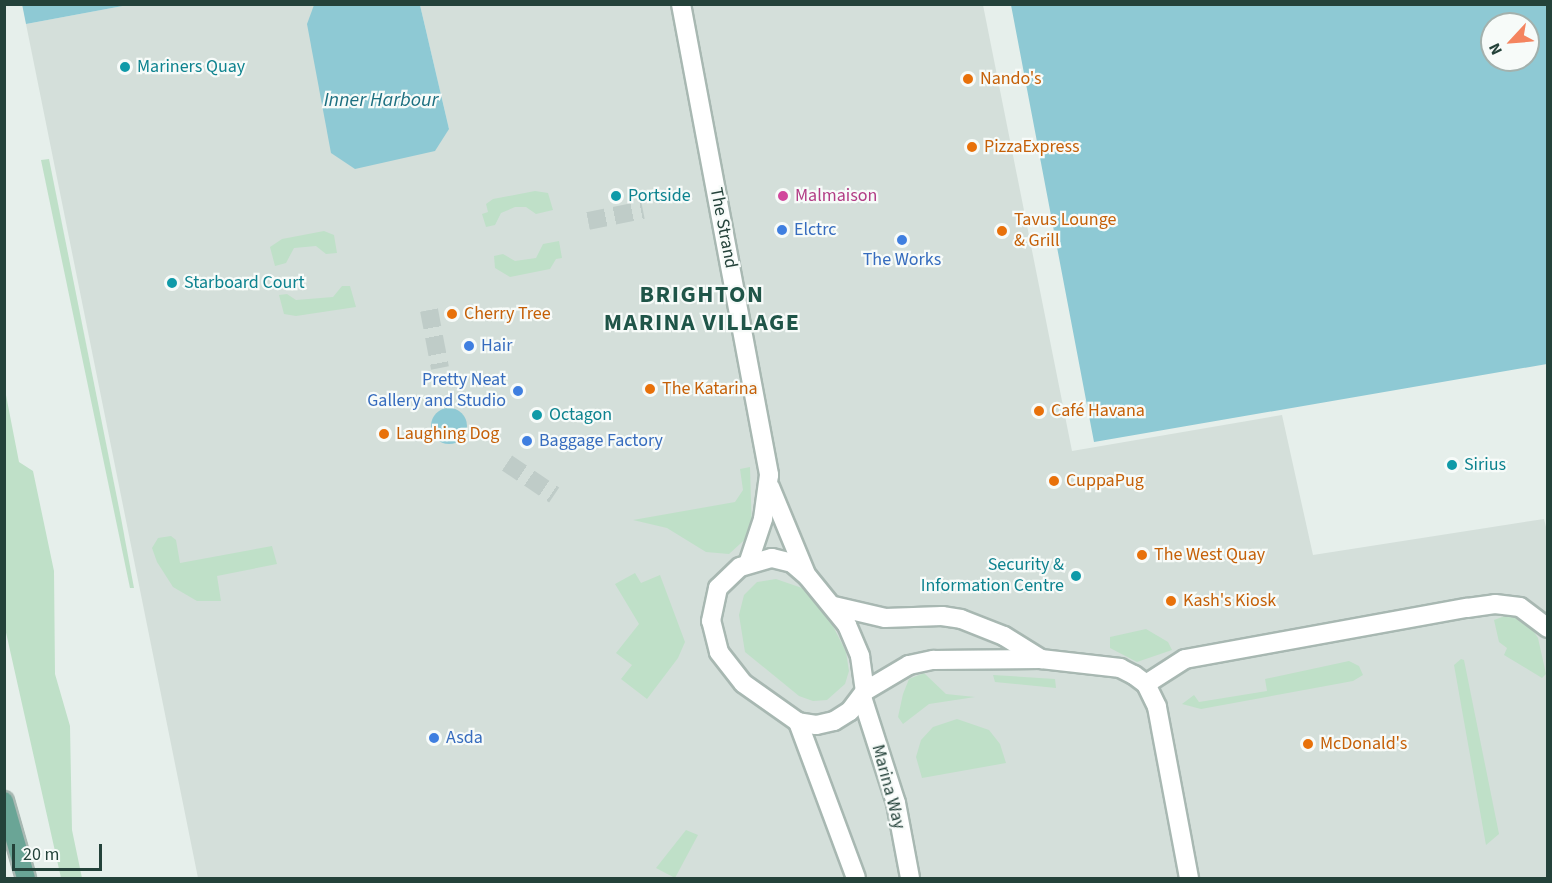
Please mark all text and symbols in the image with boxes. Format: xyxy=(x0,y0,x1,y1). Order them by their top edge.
north arrow xyxy=(1480,12,1540,72)
text: N xyxy=(1483,39,1508,59)
place label: Mariners Quay xyxy=(137,56,245,78)
marker: Mariners Quay xyxy=(118,60,132,74)
place label: Nando's xyxy=(980,68,1041,90)
marker: Nando's xyxy=(961,72,975,86)
water label: Inner Harbour xyxy=(324,88,438,112)
place label: PizzaExpress xyxy=(984,136,1080,158)
marker: PizzaExpress xyxy=(965,140,979,154)
place label: Portside xyxy=(628,185,691,207)
place label: Malmaison xyxy=(795,185,877,207)
street label: The Strand xyxy=(705,186,741,270)
marker: Portside xyxy=(609,189,623,203)
marker: Malmaison xyxy=(776,189,790,203)
place label: Tavus Lounge & Grill xyxy=(1014,210,1116,252)
place label: Elctrc xyxy=(794,219,836,241)
marker: Elctrc xyxy=(775,223,789,237)
marker: Tavus Lounge & Grill xyxy=(995,224,1009,238)
marker: The Works xyxy=(895,233,909,247)
place label: The Works xyxy=(863,249,941,271)
place label: Starboard Court xyxy=(184,272,305,294)
marker: Starboard Court xyxy=(165,276,179,290)
district label: BRIGHTON MARINA VILLAGE xyxy=(604,281,800,337)
place label: Cherry Tree xyxy=(464,303,551,325)
marker: Cherry Tree xyxy=(445,307,459,321)
place label: Hair xyxy=(481,335,512,357)
marker: Hair xyxy=(462,339,476,353)
place label: Pretty Neat Gallery and Studio xyxy=(367,370,506,412)
place label: The Katarina xyxy=(662,378,758,400)
marker: The Katarina xyxy=(643,382,657,396)
marker: Pretty Neat Gallery and Studio xyxy=(511,384,525,398)
place label: Café Havana xyxy=(1051,400,1145,422)
place label: Octagon xyxy=(549,404,612,426)
marker: Café Havana xyxy=(1032,404,1046,418)
marker: Octagon xyxy=(530,408,544,422)
place label: Laughing Dog xyxy=(396,423,499,445)
marker: Laughing Dog xyxy=(377,427,391,441)
place label: Baggage Factory xyxy=(539,430,663,452)
marker: Baggage Factory xyxy=(520,434,534,448)
place label: Sirius xyxy=(1464,454,1506,476)
marker: Sirius xyxy=(1445,458,1459,472)
place label: CuppaPug xyxy=(1066,470,1144,492)
marker: CuppaPug xyxy=(1047,474,1061,488)
place label: The West Quay xyxy=(1154,544,1265,566)
marker: The West Quay xyxy=(1135,548,1149,562)
place label: Security & Information Centre xyxy=(921,555,1064,598)
marker: Security & Information Centre xyxy=(1069,569,1083,583)
place label: Kash's Kiosk xyxy=(1183,590,1276,612)
marker: Kash's Kiosk xyxy=(1164,594,1178,608)
place label: Asda xyxy=(446,727,483,749)
marker: Asda xyxy=(427,731,441,745)
place label: McDonald's xyxy=(1320,733,1407,755)
marker: McDonald's xyxy=(1301,737,1315,751)
street label: Marina Way xyxy=(866,742,910,832)
scale bar xyxy=(15,832,105,870)
text: 20 m xyxy=(23,842,59,867)

